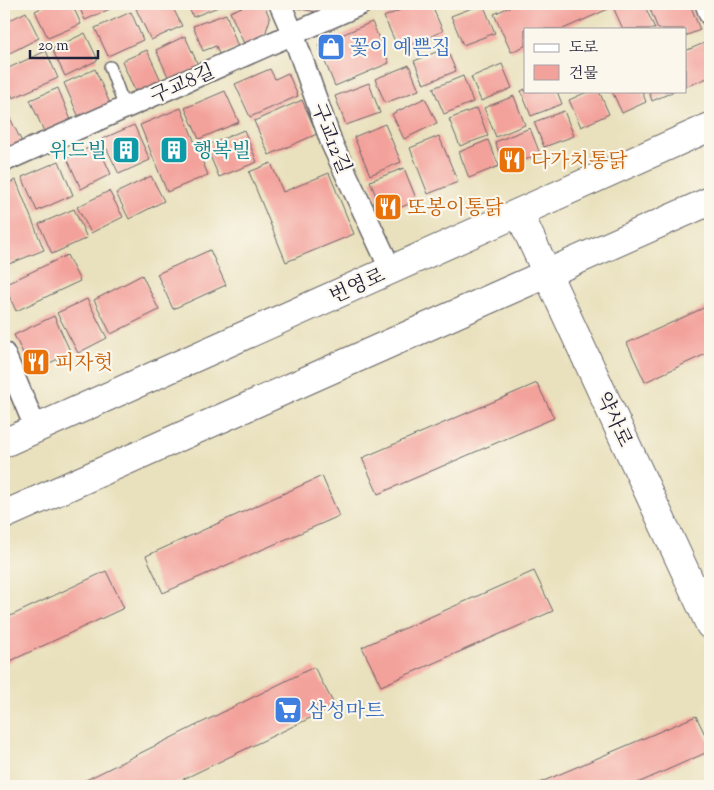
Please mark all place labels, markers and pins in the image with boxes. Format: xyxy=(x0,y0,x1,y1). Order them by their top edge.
shop icon: 꽃이 예쁜집 xyxy=(316,32,346,62)
place label: 꽃이 예쁜집 xyxy=(350,35,451,64)
building icon: 위드빌 xyxy=(111,135,141,165)
building icon: 행복빌 xyxy=(159,135,189,165)
place label: 위드빌 xyxy=(49,138,107,167)
place label: 행복빌 xyxy=(193,138,251,167)
restaurant icon: 다가치통닭 xyxy=(497,145,527,175)
place label: 다가치통닭 xyxy=(531,148,628,177)
restaurant icon: 또봉이통닭 xyxy=(373,192,403,222)
place label: 또봉이통닭 xyxy=(407,195,504,224)
restaurant icon: 피자헛 xyxy=(21,347,51,377)
place label: 피자헛 xyxy=(55,350,113,379)
supermarket icon: 삼성마트 xyxy=(273,695,303,725)
place label: 삼성마트 xyxy=(307,698,384,727)

